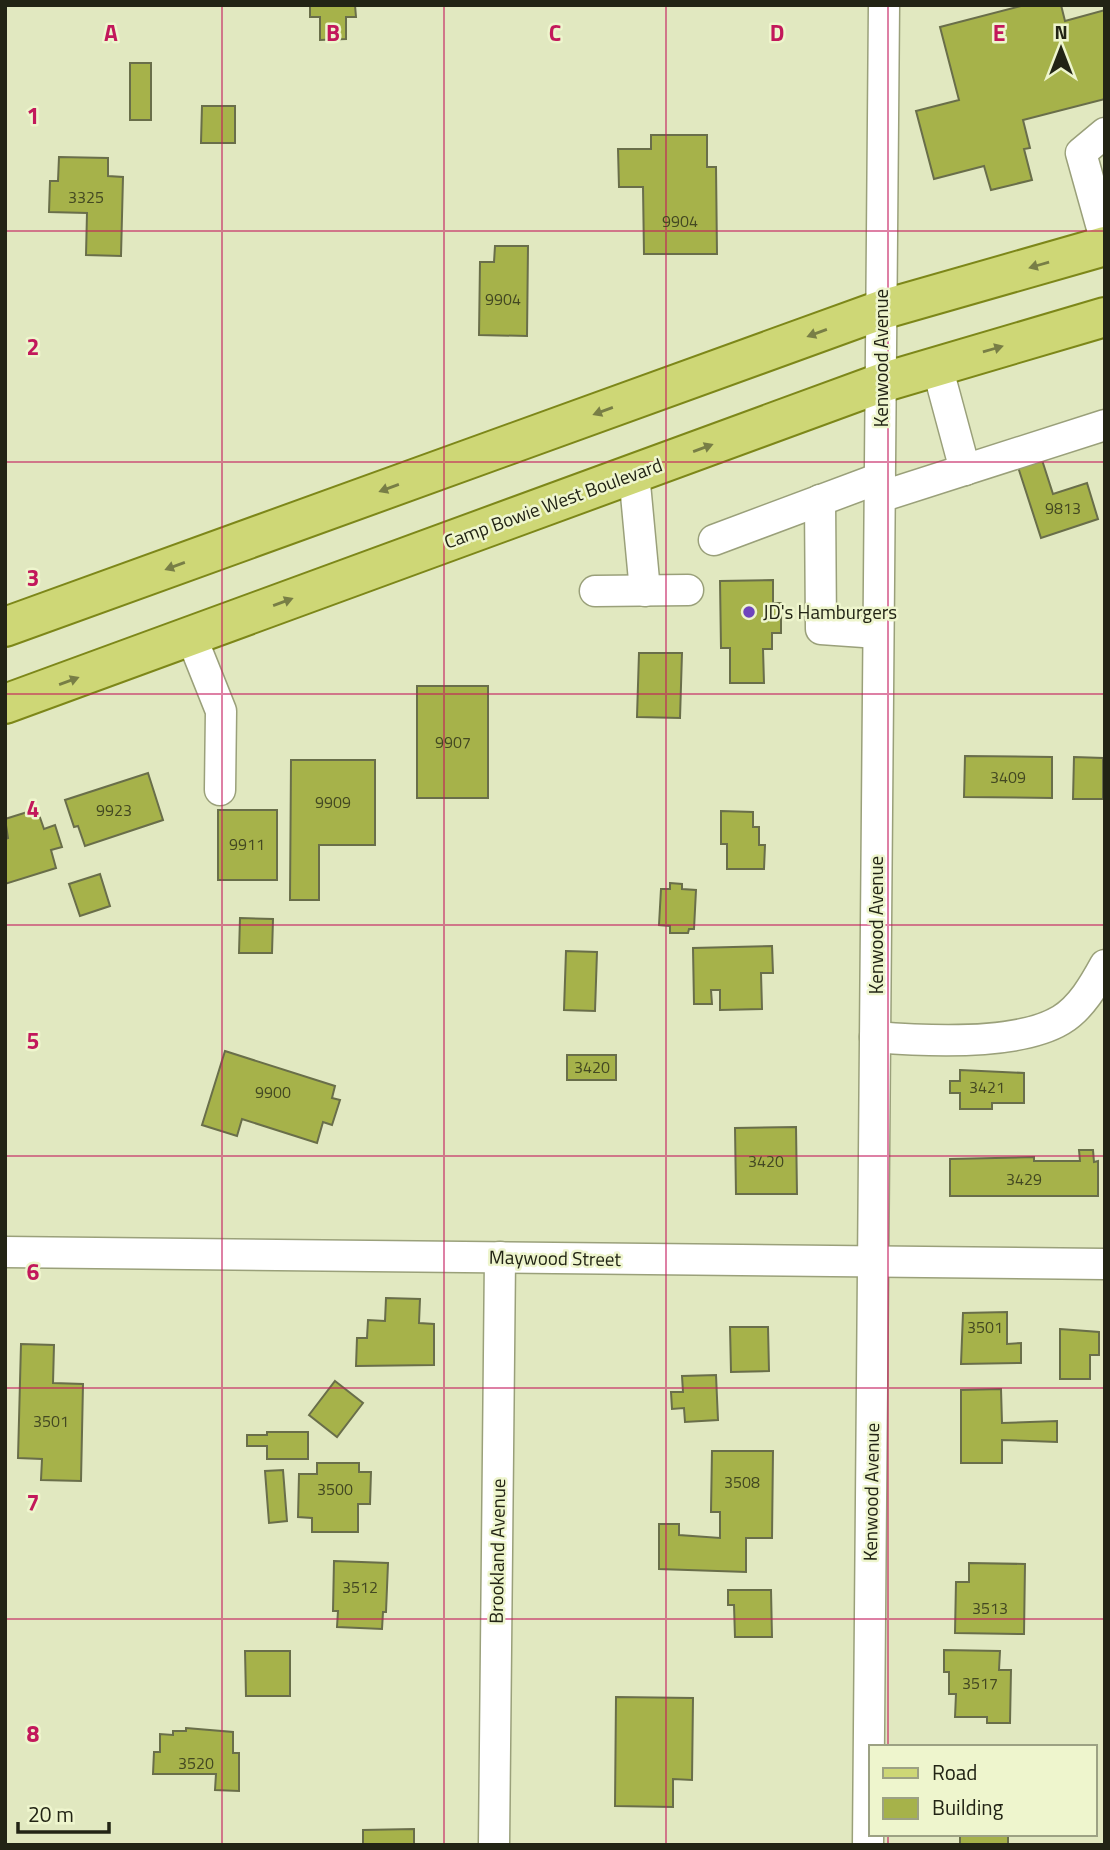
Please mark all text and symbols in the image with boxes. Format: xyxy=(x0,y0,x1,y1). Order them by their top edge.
north arrow xyxy=(1026,14,1096,84)
text: A xyxy=(104,15,118,50)
text: B xyxy=(326,15,340,50)
text: C xyxy=(549,15,561,50)
text: D xyxy=(770,15,784,50)
text: E xyxy=(993,15,1005,50)
text: N xyxy=(1054,17,1068,46)
text: 1 xyxy=(27,98,39,133)
house number: 3325 xyxy=(68,185,104,209)
house number: 9904 xyxy=(662,209,698,233)
one-way arrow xyxy=(1028,260,1049,270)
house number: 9904 xyxy=(485,287,521,311)
street label: Kenwood Avenue xyxy=(866,289,895,427)
one-way arrow xyxy=(806,328,827,339)
text: 2 xyxy=(27,329,39,364)
one-way arrow xyxy=(983,344,1004,354)
one-way arrow xyxy=(592,406,613,417)
one-way arrow xyxy=(693,442,714,453)
street label: Camp Bowie West Boulevard xyxy=(440,450,666,556)
one-way arrow xyxy=(379,483,400,494)
house number: 9813 xyxy=(1045,496,1081,520)
text: 3 xyxy=(27,560,39,595)
one-way arrow xyxy=(165,561,186,572)
one-way arrow xyxy=(272,597,293,608)
place label: JD's Hamburgers xyxy=(763,597,897,626)
marker: JD's Hamburgers xyxy=(741,604,757,620)
one-way arrow xyxy=(59,675,80,686)
house number: 9907 xyxy=(435,730,471,754)
house number: 3409 xyxy=(990,765,1026,789)
house number: 9909 xyxy=(315,790,351,814)
text: 4 xyxy=(27,791,39,826)
house number: 9923 xyxy=(96,798,132,822)
house number: 9911 xyxy=(229,832,265,856)
street label: Kenwood Avenue xyxy=(861,856,890,994)
text: 5 xyxy=(27,1023,39,1058)
house number: 3420 xyxy=(574,1055,610,1079)
house number: 3421 xyxy=(969,1075,1005,1099)
house number: 9900 xyxy=(255,1080,291,1104)
house number: 3420 xyxy=(748,1149,784,1173)
house number: 3429 xyxy=(1006,1167,1042,1191)
street label: Maywood Street xyxy=(489,1242,622,1273)
text: 6 xyxy=(27,1254,40,1289)
house number: 3501 xyxy=(967,1315,1003,1339)
house number: 3501 xyxy=(33,1409,69,1433)
street label: Kenwood Avenue xyxy=(855,1423,886,1561)
house number: 3508 xyxy=(724,1470,760,1494)
house number: 3500 xyxy=(317,1477,353,1501)
street label: Brookland Avenue xyxy=(481,1478,512,1624)
text: 7 xyxy=(27,1485,39,1520)
house number: 3512 xyxy=(342,1575,378,1599)
house number: 3513 xyxy=(972,1596,1008,1620)
house number: 3517 xyxy=(962,1671,998,1695)
text: 8 xyxy=(27,1716,40,1751)
legend xyxy=(869,1745,1096,1836)
house number: 3520 xyxy=(178,1751,214,1775)
text: Road xyxy=(932,1756,977,1788)
scale bar xyxy=(18,1790,108,1834)
text: Building xyxy=(932,1791,1004,1823)
text: 20 m xyxy=(28,1798,74,1830)

